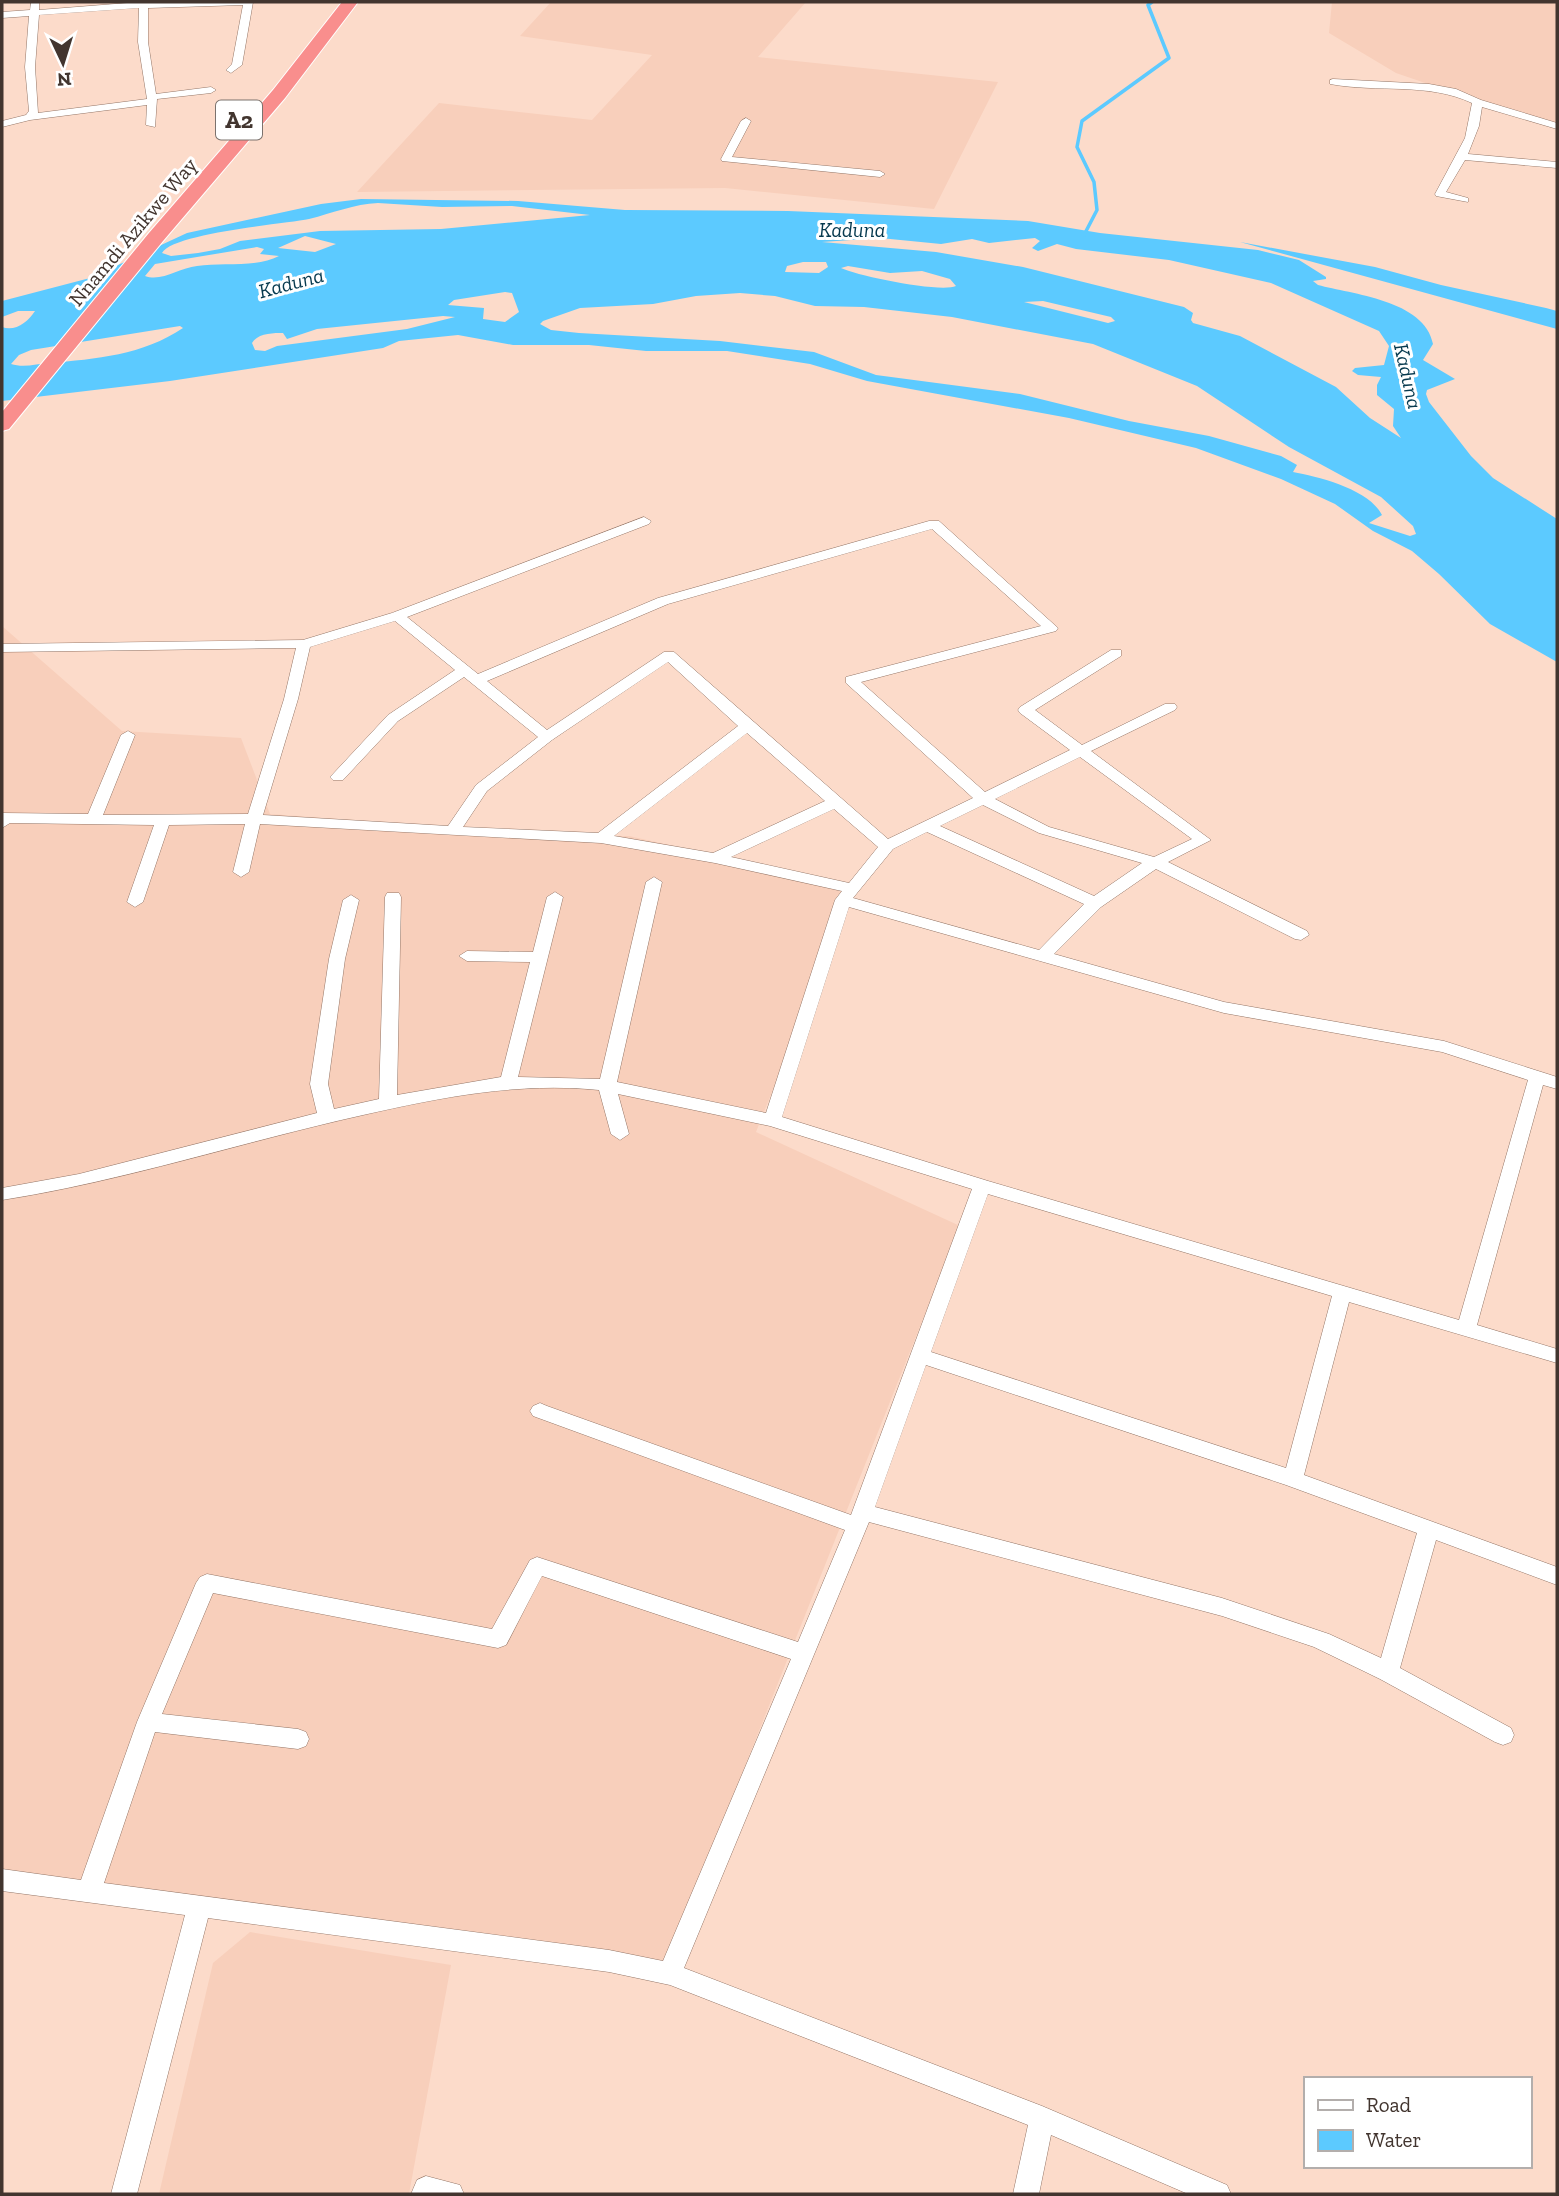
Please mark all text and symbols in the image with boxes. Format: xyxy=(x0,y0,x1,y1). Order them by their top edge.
north arrow xyxy=(28,28,98,98)
text: N xyxy=(56,67,72,91)
road number: A2 xyxy=(216,100,262,140)
street label: Nnamdi Azikwe Way xyxy=(63,152,202,311)
water label: Kaduna xyxy=(819,217,885,242)
water label: Kaduna xyxy=(255,262,326,303)
water label: Kaduna xyxy=(1389,341,1428,411)
legend xyxy=(1304,2077,1531,2168)
text: Road xyxy=(1366,2092,1412,2117)
text: Water xyxy=(1366,2127,1421,2152)

